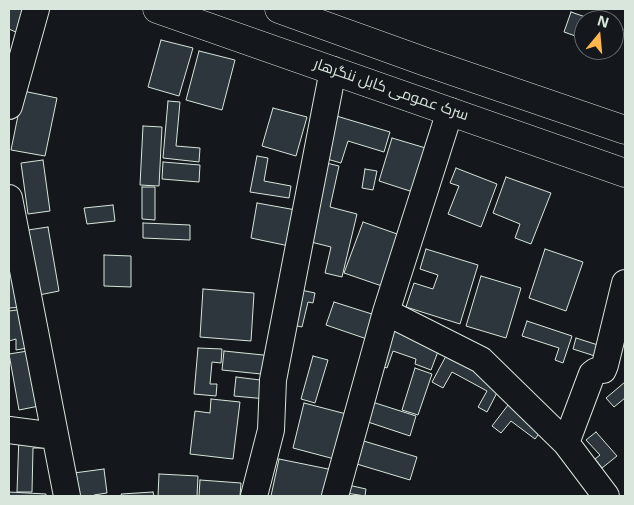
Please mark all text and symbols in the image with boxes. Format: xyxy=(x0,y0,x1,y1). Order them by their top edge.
north arrow xyxy=(574,10,624,60)
text: N xyxy=(595,10,611,32)
street label: سرک عمومی کابل ننگرهار xyxy=(311,55,471,125)

